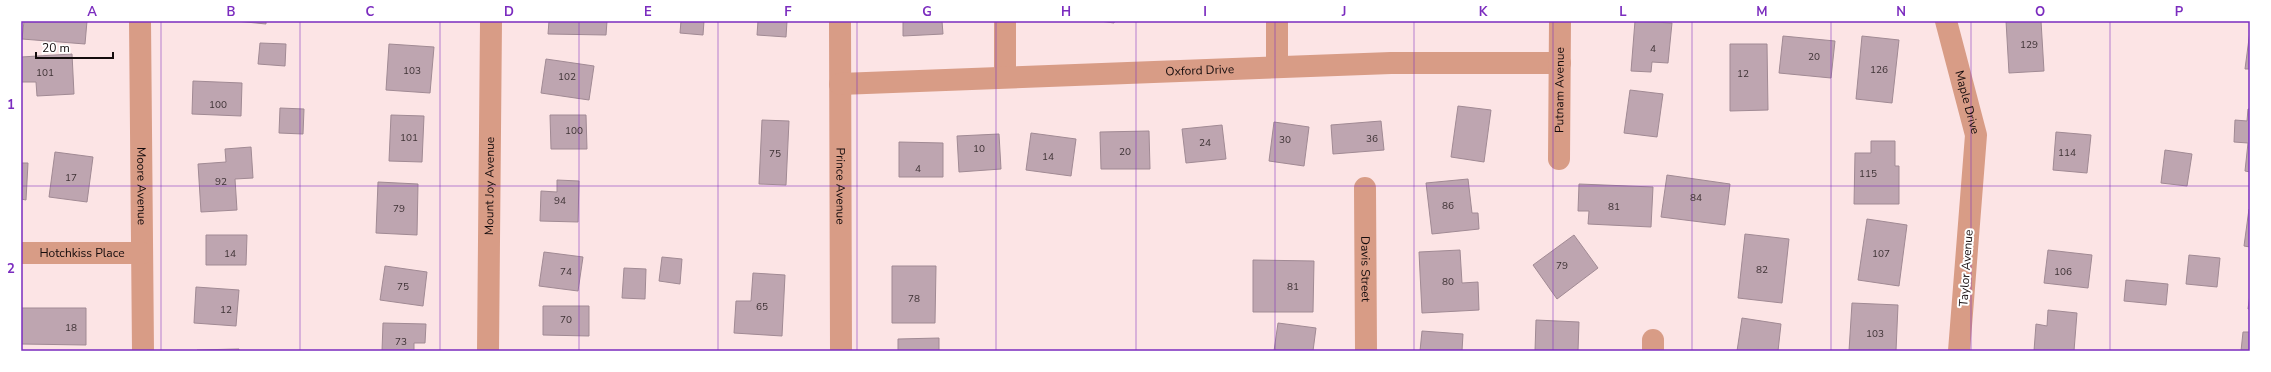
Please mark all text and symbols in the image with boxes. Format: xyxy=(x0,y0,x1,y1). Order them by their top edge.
text: A xyxy=(87,3,97,21)
text: B xyxy=(227,3,236,21)
text: C xyxy=(366,3,375,21)
text: D xyxy=(504,3,514,21)
text: E xyxy=(644,3,652,21)
text: F xyxy=(784,3,792,21)
text: G xyxy=(922,3,932,21)
text: H xyxy=(1061,3,1071,21)
text: I xyxy=(1203,3,1207,21)
text: J xyxy=(1341,3,1346,21)
text: K xyxy=(1479,3,1488,21)
text: L xyxy=(1619,3,1627,21)
text: M xyxy=(1756,3,1768,21)
text: N xyxy=(1896,3,1906,21)
text: O xyxy=(2035,3,2045,21)
text: P xyxy=(2175,3,2184,21)
scale bar xyxy=(36,34,113,60)
house number: 129 xyxy=(2020,38,2038,52)
text: 20 m xyxy=(42,40,70,56)
house number: 4 xyxy=(1650,42,1656,56)
street label: Putnam Avenue xyxy=(1551,47,1568,133)
house number: 20 xyxy=(1808,50,1820,64)
street label: Oxford Drive xyxy=(1165,61,1234,80)
house number: 126 xyxy=(1870,63,1888,77)
house number: 103 xyxy=(403,64,421,78)
house number: 101 xyxy=(36,66,54,80)
house number: 12 xyxy=(1737,67,1749,81)
street label: Maple Drive xyxy=(1951,69,1983,136)
house number: 102 xyxy=(558,70,576,84)
text: 1 xyxy=(7,96,15,114)
house number: 100 xyxy=(209,98,227,112)
house number: 100 xyxy=(565,124,583,138)
house number: 101 xyxy=(400,131,418,145)
house number: 36 xyxy=(1366,132,1378,146)
house number: 30 xyxy=(1279,133,1291,147)
house number: 24 xyxy=(1199,136,1211,150)
street label: Mount Joy Avenue xyxy=(481,137,498,235)
house number: 10 xyxy=(973,142,985,156)
house number: 20 xyxy=(1119,145,1131,159)
house number: 114 xyxy=(2058,146,2076,160)
street label: Moore Avenue xyxy=(133,147,150,225)
house number: 75 xyxy=(769,147,781,161)
street label: Prince Avenue xyxy=(832,147,849,225)
house number: 14 xyxy=(1042,150,1054,164)
house number: 4 xyxy=(915,162,921,176)
house number: 115 xyxy=(1859,167,1877,181)
house number: 17 xyxy=(65,171,77,185)
house number: 92 xyxy=(215,175,227,189)
house number: 84 xyxy=(1690,191,1702,205)
house number: 94 xyxy=(554,194,566,208)
house number: 86 xyxy=(1442,199,1454,213)
house number: 81 xyxy=(1608,200,1620,214)
house number: 79 xyxy=(393,202,405,216)
street label: Taylor Avenue xyxy=(1955,229,1977,307)
street label: Davis Street xyxy=(1357,236,1374,303)
street label: Hotchkiss Place xyxy=(39,245,125,261)
house number: 14 xyxy=(224,247,236,261)
house number: 107 xyxy=(1872,247,1890,261)
house number: 79 xyxy=(1556,259,1568,273)
text: 2 xyxy=(7,260,15,278)
house number: 82 xyxy=(1756,263,1768,277)
house number: 74 xyxy=(560,265,572,279)
house number: 106 xyxy=(2054,265,2072,279)
house number: 80 xyxy=(1442,275,1454,289)
house number: 75 xyxy=(397,280,409,294)
house number: 81 xyxy=(1287,280,1299,294)
house number: 78 xyxy=(908,292,920,306)
house number: 65 xyxy=(756,300,768,314)
house number: 12 xyxy=(220,303,232,317)
house number: 70 xyxy=(560,313,572,327)
house number: 18 xyxy=(65,321,77,335)
house number: 103 xyxy=(1866,327,1884,341)
house number: 73 xyxy=(395,335,407,349)

